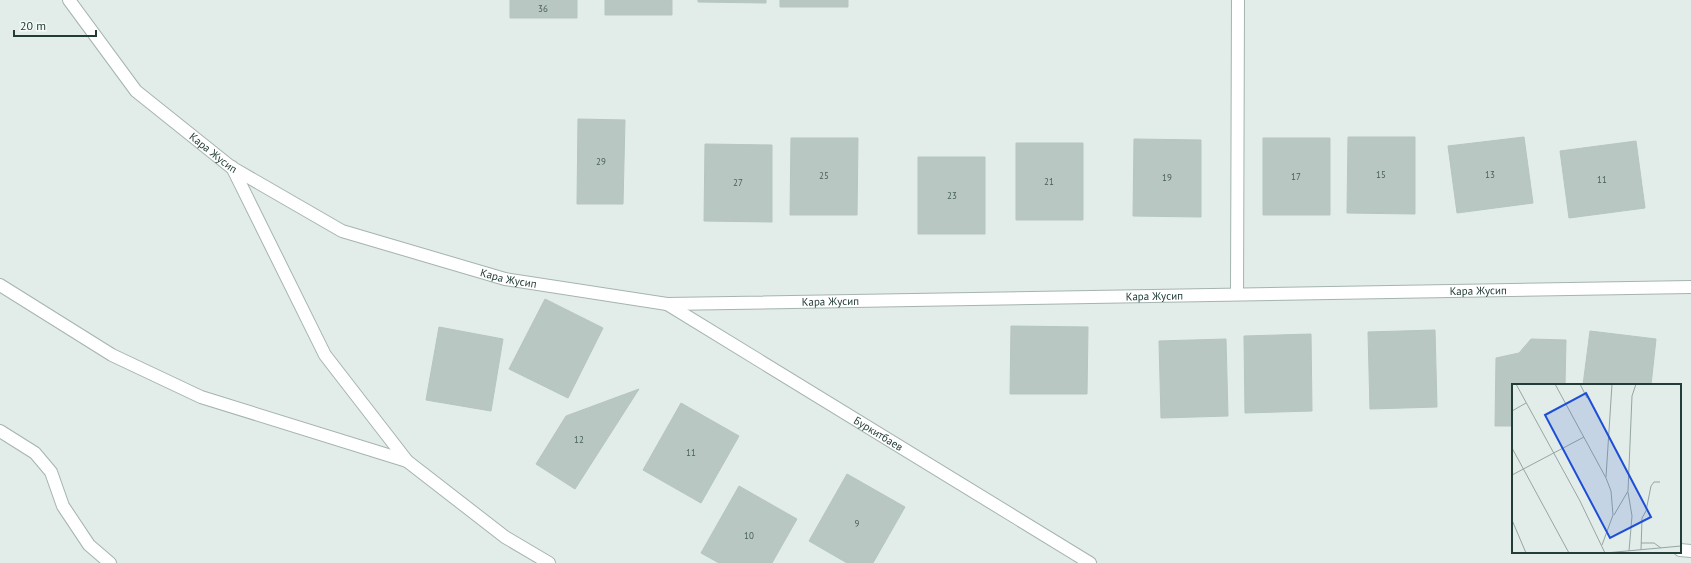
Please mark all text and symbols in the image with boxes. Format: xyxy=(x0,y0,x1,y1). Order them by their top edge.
house number: 36 xyxy=(538,3,548,14)
scale bar xyxy=(14,12,96,38)
text: 20 m xyxy=(20,18,46,33)
street label: Кара Жусип xyxy=(187,129,240,176)
house number: 29 xyxy=(596,156,606,167)
house number: 15 xyxy=(1376,169,1386,180)
house number: 13 xyxy=(1485,169,1495,180)
house number: 25 xyxy=(819,170,829,181)
house number: 17 xyxy=(1291,171,1301,182)
house number: 19 xyxy=(1162,172,1172,183)
house number: 11 xyxy=(1597,174,1607,185)
house number: 21 xyxy=(1044,176,1054,187)
house number: 27 xyxy=(733,177,743,188)
house number: 23 xyxy=(947,190,957,201)
street label: Кара Жусип xyxy=(479,265,538,291)
street label: Кара Жусип xyxy=(1449,283,1507,298)
street label: Кара Жусип xyxy=(1126,288,1183,303)
street label: Кара Жусип xyxy=(802,294,859,309)
inset map xyxy=(1512,384,1681,553)
street label: Буркитбаев xyxy=(851,413,906,454)
house number: 12 xyxy=(574,434,584,445)
house number: 11 xyxy=(686,447,696,458)
house number: 9 xyxy=(855,518,860,529)
house number: 10 xyxy=(744,530,754,541)

